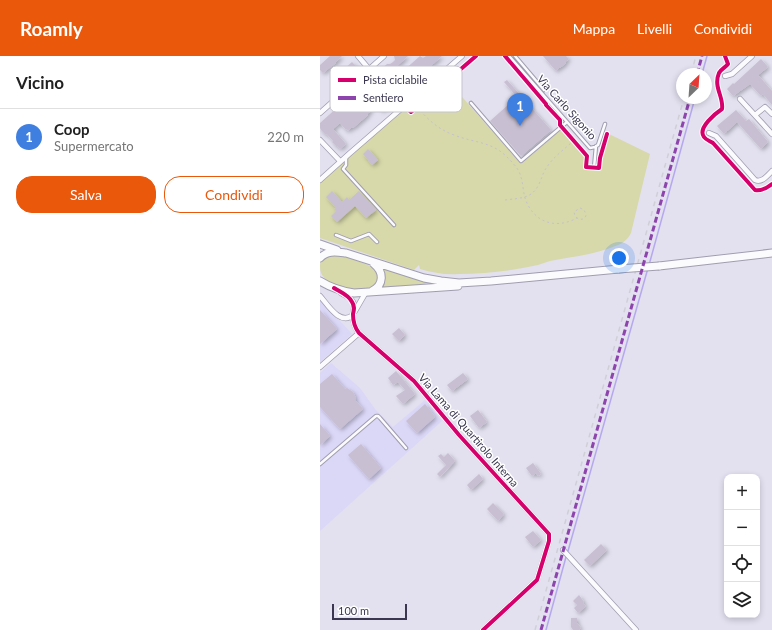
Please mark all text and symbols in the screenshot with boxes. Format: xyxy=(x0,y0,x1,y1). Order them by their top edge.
text: Roamly xyxy=(20,17,83,40)
text: Mappa xyxy=(573,20,615,37)
text: Livelli xyxy=(637,20,672,37)
text: Condividi xyxy=(694,20,752,37)
legend xyxy=(330,66,462,112)
north arrow xyxy=(676,68,712,104)
text: Vicino xyxy=(16,72,64,93)
street label: Via Carlo Sigonio xyxy=(535,72,599,142)
text: Pista ciclabile xyxy=(363,73,428,86)
text: Sentiero xyxy=(363,91,403,104)
pin: 1 xyxy=(507,93,533,126)
text: Coop xyxy=(54,120,90,138)
text: 1 xyxy=(25,129,33,145)
text: 220 m xyxy=(267,129,304,145)
text: Supermercato xyxy=(54,138,134,154)
button: Salva xyxy=(16,176,156,213)
button: Condividi xyxy=(164,176,304,213)
your location xyxy=(609,248,629,268)
street label: Via Lama di Quartirolo Interna xyxy=(416,371,522,489)
map controls xyxy=(724,474,760,618)
button: + xyxy=(724,474,760,510)
button: − xyxy=(724,510,760,546)
button: locate xyxy=(724,546,760,582)
button: layers xyxy=(724,582,760,618)
scale bar xyxy=(332,602,407,621)
text: 100 m xyxy=(338,604,369,617)

